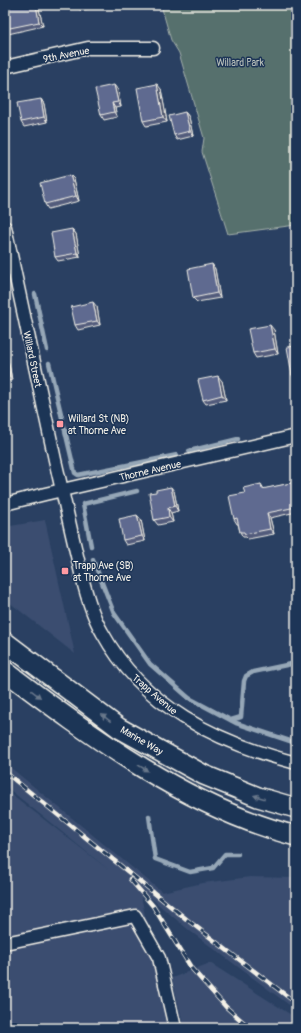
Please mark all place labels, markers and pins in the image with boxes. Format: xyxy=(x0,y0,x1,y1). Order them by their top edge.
place label: Willard St (NB) at Thorne Ave xyxy=(68,413,129,437)
marker: Willard St (NB) at Thorne Ave xyxy=(55,419,65,429)
place label: Trapp Ave (SB) at Thorne Ave xyxy=(73,560,134,584)
marker: Trapp Ave (SB) at Thorne Ave xyxy=(60,566,70,576)

